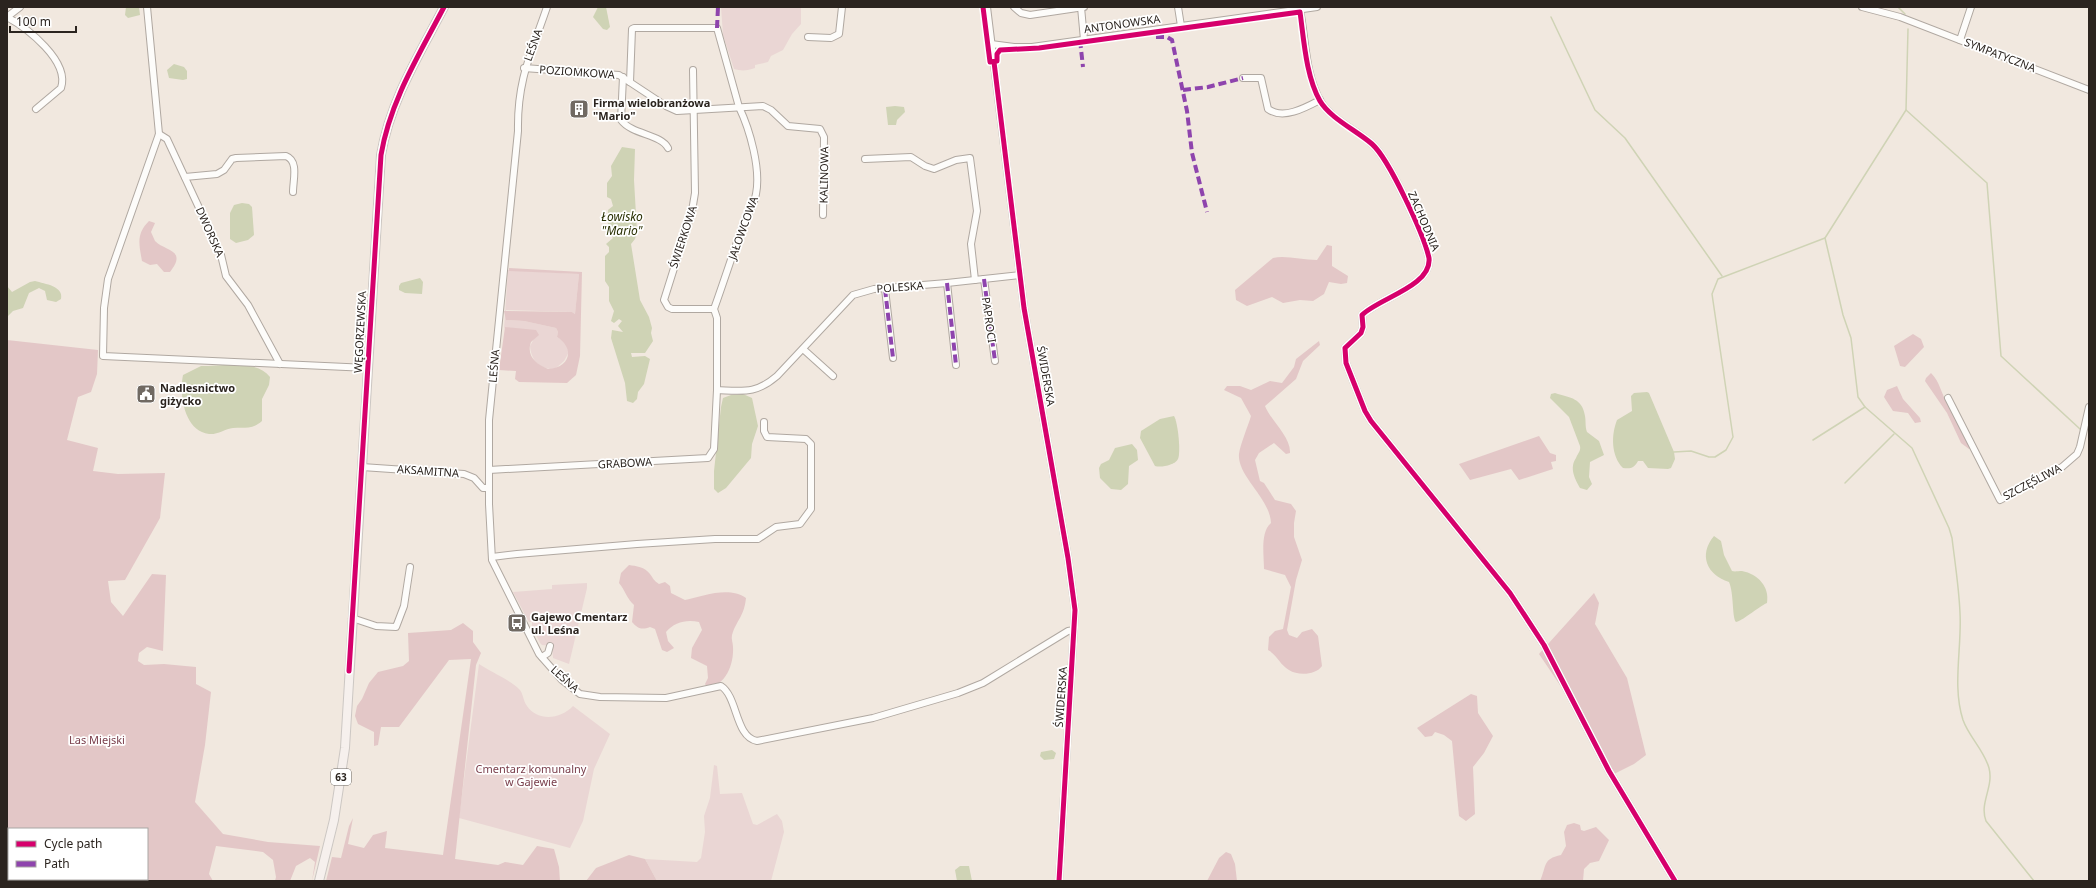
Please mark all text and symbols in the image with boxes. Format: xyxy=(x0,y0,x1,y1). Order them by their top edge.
scale bar xyxy=(10,8,76,34)
street label: ANTONOWSKA xyxy=(1083,11,1162,36)
text: 100 m xyxy=(16,13,51,30)
street label: LEŚNA xyxy=(520,26,546,63)
street label: SYMPATYCZNA xyxy=(1962,34,2039,75)
street label: POZIOMKOWA xyxy=(539,61,616,82)
place label: Firma wielobranżowa "Mario" xyxy=(593,95,710,123)
building icon: Firma wielobranżowa "Mario" xyxy=(568,98,590,120)
street label: KALINOWA xyxy=(816,145,832,204)
street label: ZACHODNIA xyxy=(1405,188,1444,254)
street label: JAŁOWCOWA xyxy=(724,193,761,262)
street label: ŚWIERKOWA xyxy=(665,203,700,270)
street label: DWORSKA xyxy=(193,204,229,260)
water label: Łowisko "Mario" xyxy=(601,208,643,239)
street label: POLESKA xyxy=(876,277,925,296)
street label: WĘGORZEWSKA xyxy=(350,290,369,373)
street label: PAPROCI xyxy=(979,296,1000,344)
street label: ŚWIDERSKA xyxy=(1034,345,1059,408)
street label: LEŚNA xyxy=(485,348,503,383)
place label: Nadlesnictwo giżycko xyxy=(160,380,235,408)
public building icon: Nadlesnictwo giżycko xyxy=(135,383,157,405)
street label: GRABOWA xyxy=(597,454,653,471)
street label: SZCZĘŚLIWA xyxy=(2000,459,2064,503)
street label: AKSAMITNA xyxy=(397,461,461,480)
place label: Gajewo Cmentarz ul. Leśna xyxy=(531,609,628,637)
bus stop icon: Gajewo Cmentarz ul. Leśna xyxy=(506,612,528,634)
street label: LEŚNA xyxy=(548,662,583,696)
street label: ŚWIDERSKA xyxy=(1051,665,1070,728)
park label: Las Miejski xyxy=(69,732,125,747)
park label: Cmentarz komunalny w Gajewie xyxy=(476,761,587,789)
road number: 63 xyxy=(331,769,351,785)
legend xyxy=(8,828,148,880)
text: Cycle path xyxy=(44,835,102,852)
text: Path xyxy=(44,855,70,872)

